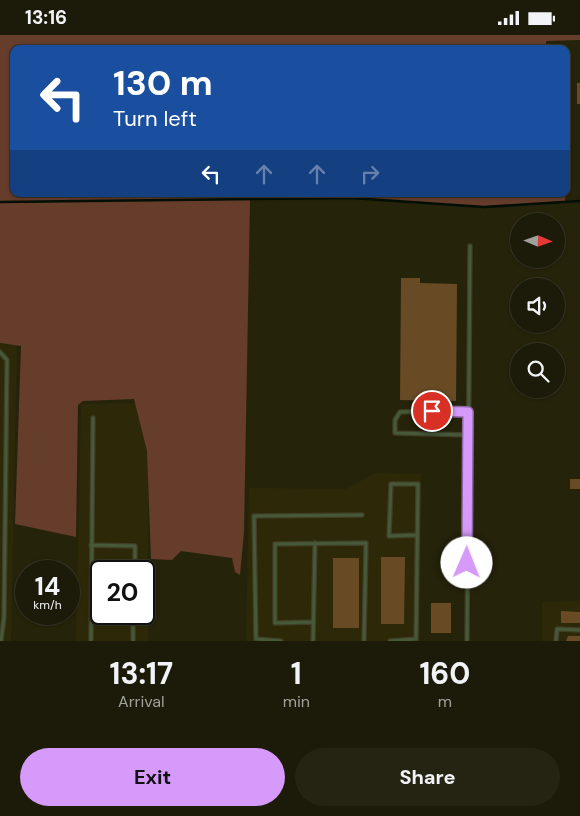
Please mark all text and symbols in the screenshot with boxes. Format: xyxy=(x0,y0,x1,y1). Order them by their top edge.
text: 13:16 xyxy=(25,5,67,30)
text: 130 m xyxy=(113,60,213,106)
icon: left xyxy=(30,65,95,130)
text: Turn left xyxy=(113,104,197,133)
icon: left xyxy=(197,160,225,188)
icon: ahead xyxy=(250,160,278,188)
icon: ahead xyxy=(303,160,331,188)
icon: right xyxy=(356,160,384,188)
north arrow xyxy=(510,213,565,267)
map controls xyxy=(510,213,565,398)
button: sound xyxy=(510,278,565,333)
button: search xyxy=(510,343,565,398)
pin xyxy=(411,390,453,432)
icon: arrive xyxy=(418,397,446,425)
position arrow xyxy=(440,536,492,588)
speed limit sign: 20 xyxy=(90,560,155,625)
text: 14 xyxy=(35,570,60,603)
text: km/h xyxy=(33,597,62,613)
text: 13:17 xyxy=(109,654,173,693)
text: 1 xyxy=(291,654,302,693)
text: 160 xyxy=(419,654,470,693)
text: Arrival xyxy=(118,691,165,712)
text: min xyxy=(283,691,310,712)
text: m xyxy=(438,691,452,712)
button: Exit xyxy=(20,748,285,806)
button: Share xyxy=(295,748,560,806)

